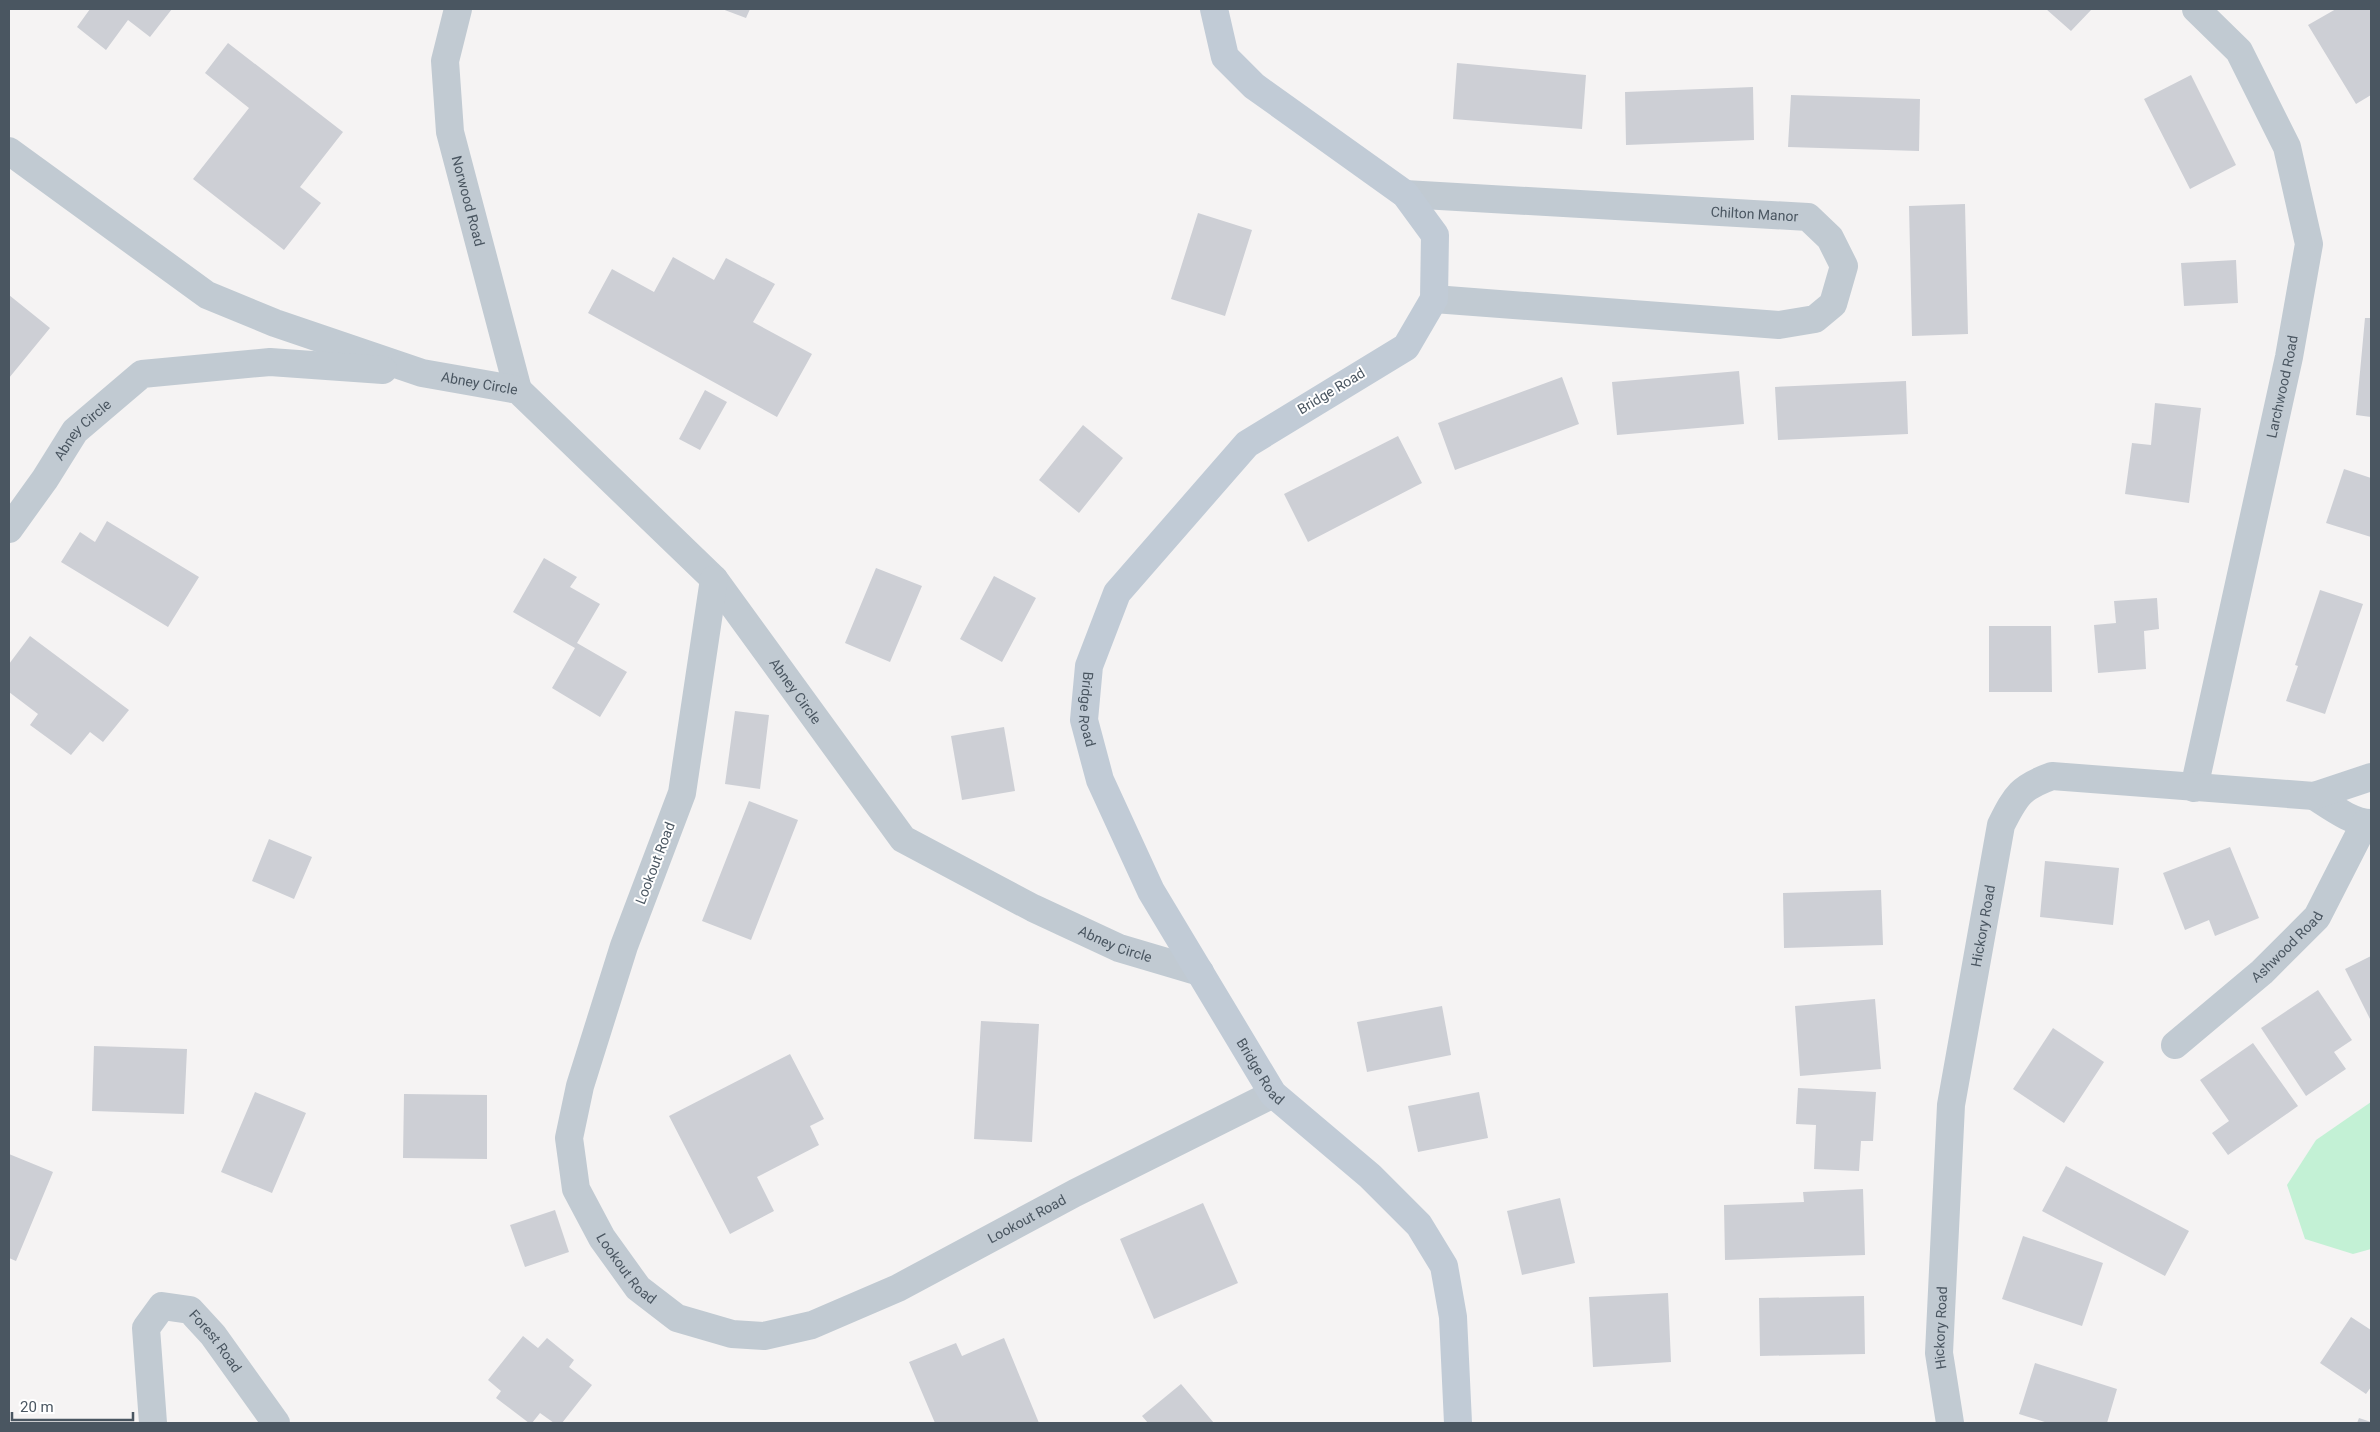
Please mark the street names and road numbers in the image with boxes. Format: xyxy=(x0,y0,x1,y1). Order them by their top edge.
street label: Norwood Road xyxy=(449,154,488,248)
street label: Chilton Manor xyxy=(1710,203,1799,224)
street label: Larchwood Road xyxy=(2263,334,2301,440)
street label: Bridge Road xyxy=(1294,365,1368,417)
street label: Abney Circle xyxy=(440,369,519,398)
street label: Abney Circle xyxy=(51,396,114,463)
street label: Abney Circle xyxy=(766,655,825,727)
street label: Bridge Road xyxy=(1076,671,1099,748)
street label: Lookout Road xyxy=(632,820,678,906)
street label: Hickory Road xyxy=(1968,884,1998,968)
street label: Ashwood Road xyxy=(2248,909,2326,986)
street label: Abney Circle xyxy=(1076,922,1154,965)
street label: Bridge Road xyxy=(1233,1035,1287,1108)
street label: Lookout Road xyxy=(985,1191,1069,1246)
street label: Lookout Road xyxy=(593,1231,659,1307)
street label: Hickory Road xyxy=(1931,1286,1950,1370)
street label: Forest Road xyxy=(186,1307,245,1375)

